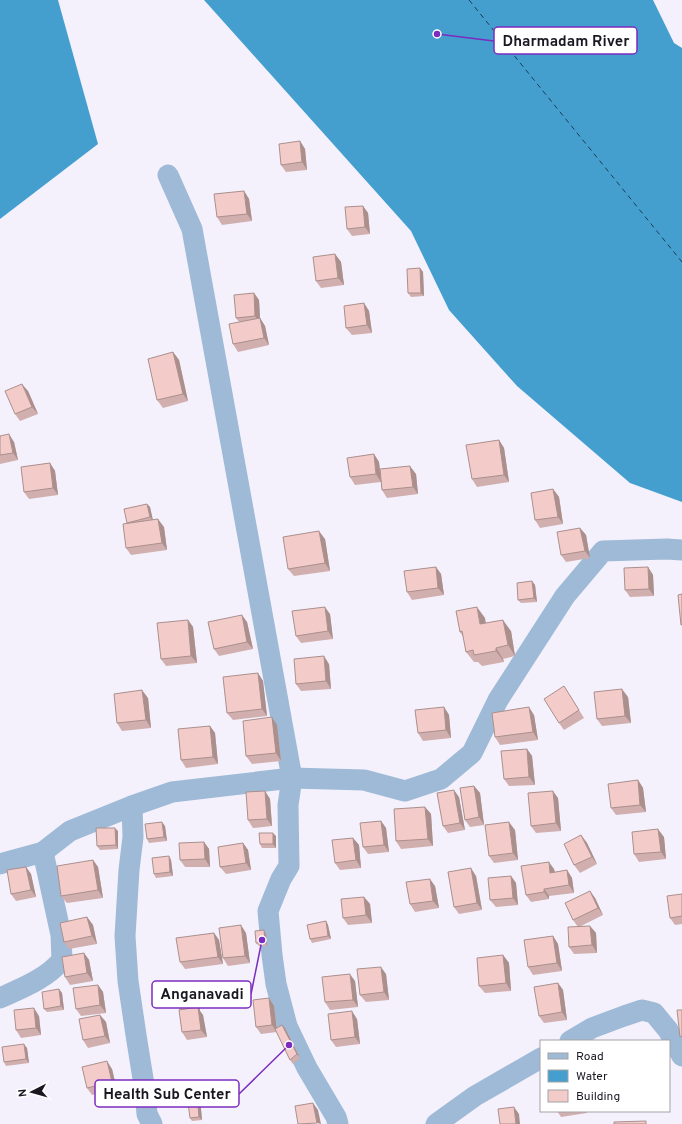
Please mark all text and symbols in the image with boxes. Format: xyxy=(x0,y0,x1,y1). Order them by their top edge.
callout: Dharmadam River xyxy=(494,27,637,54)
text: Dharmadam River xyxy=(502,33,630,52)
callout: Anganavadi xyxy=(152,981,251,1008)
text: Anganavadi xyxy=(160,986,244,1005)
legend xyxy=(540,1040,670,1112)
text: Road xyxy=(576,1049,604,1065)
text: Water xyxy=(576,1069,608,1085)
north arrow xyxy=(12,1072,52,1112)
callout: Health Sub Center xyxy=(95,1080,239,1107)
text: Health Sub Center xyxy=(103,1086,232,1105)
text: N xyxy=(16,1088,30,1098)
text: Building xyxy=(576,1089,620,1105)

